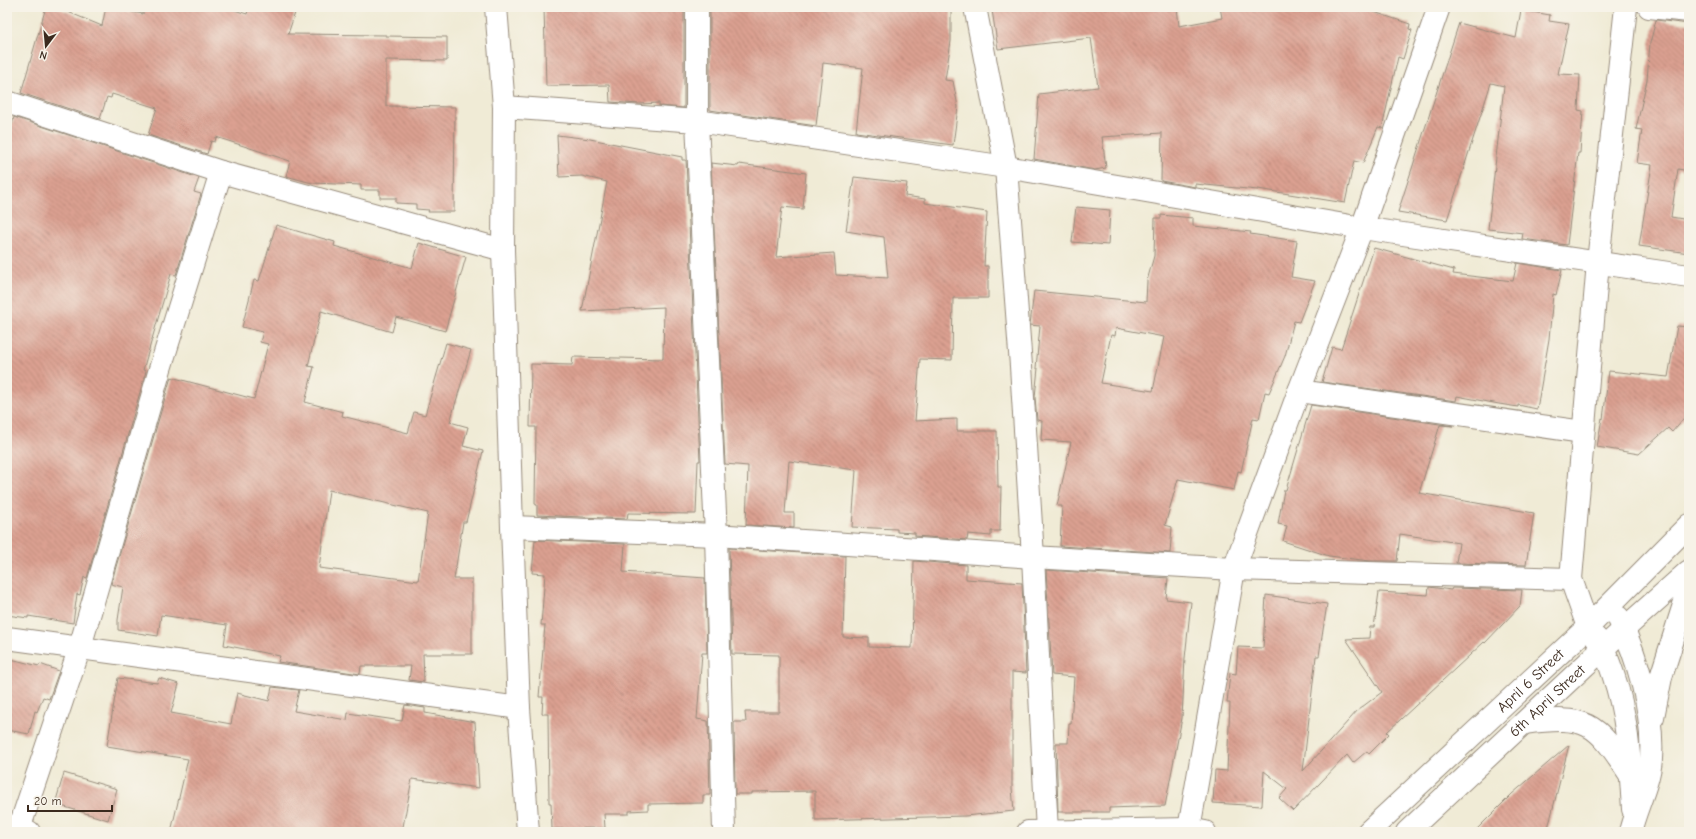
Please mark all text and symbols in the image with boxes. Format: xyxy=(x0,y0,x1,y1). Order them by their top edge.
north arrow xyxy=(26,26,66,66)
text: N xyxy=(38,48,49,62)
street label: April 6 Street xyxy=(1493,645,1568,716)
street label: 6th April Street xyxy=(1505,660,1589,741)
scale bar xyxy=(28,787,112,813)
text: 20 m xyxy=(34,794,62,808)

